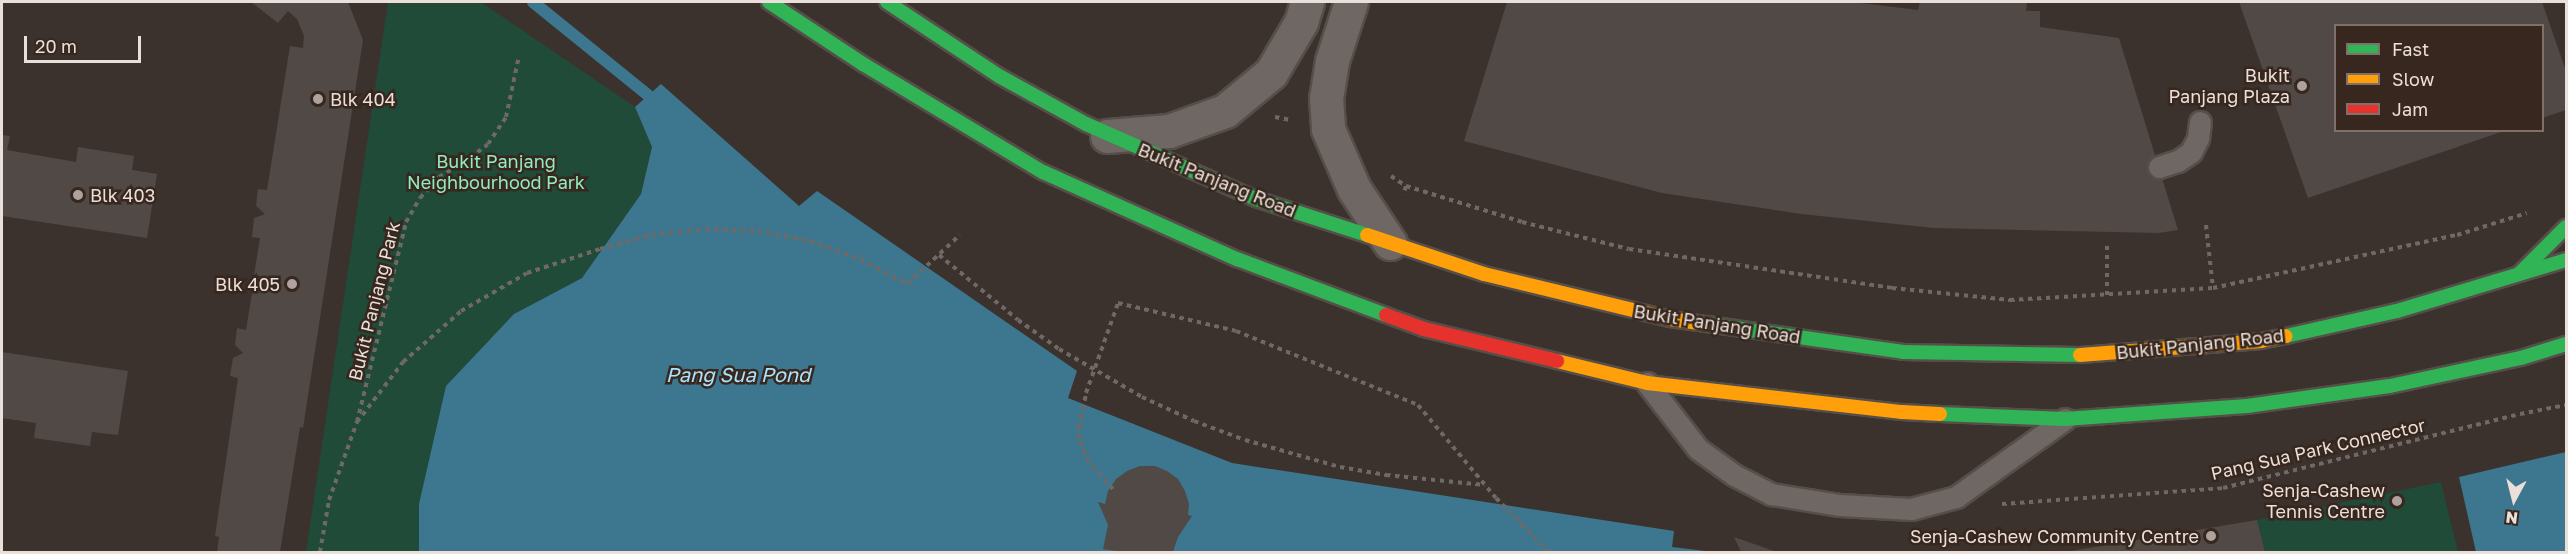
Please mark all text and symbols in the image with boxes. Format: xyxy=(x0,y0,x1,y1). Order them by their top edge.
scale bar xyxy=(27,24,144,62)
legend xyxy=(2334,24,2544,132)
text: 20 m xyxy=(35,35,77,57)
text: Fast xyxy=(2392,38,2429,60)
place label: Bukit Panjang Plaza xyxy=(2168,65,2290,107)
text: Slow xyxy=(2392,68,2434,90)
marker: Bukit Panjang Plaza xyxy=(2295,79,2309,93)
place label: Blk 404 xyxy=(330,88,396,110)
marker: Blk 404 xyxy=(311,92,325,106)
text: Jam xyxy=(2392,98,2428,120)
street label: Bukit Panjang Road xyxy=(1135,138,1299,222)
park label: Bukit Panjang Neighbourhood Park xyxy=(407,151,585,194)
place label: Blk 403 xyxy=(90,184,155,206)
marker: Blk 403 xyxy=(71,188,85,202)
street label: Bukit Panjang Park xyxy=(344,219,404,383)
place label: Blk 405 xyxy=(215,273,280,295)
marker: Blk 405 xyxy=(285,277,299,291)
street label: Bukit Panjang Road xyxy=(1632,300,1802,348)
street label: Bukit Panjang Road xyxy=(2115,324,2285,364)
water label: Pang Sua Pond xyxy=(666,362,810,386)
street label: Pang Sua Park Connector xyxy=(2209,414,2427,484)
north arrow xyxy=(2484,470,2544,530)
place label: Senja-Cashew Tennis Centre xyxy=(2262,480,2385,522)
marker: Senja-Cashew Tennis Centre xyxy=(2390,494,2404,508)
text: N xyxy=(2505,507,2519,529)
place label: Senja-Cashew Community Centre xyxy=(1910,525,2199,547)
marker: Senja-Cashew Community Centre xyxy=(2204,529,2218,543)

